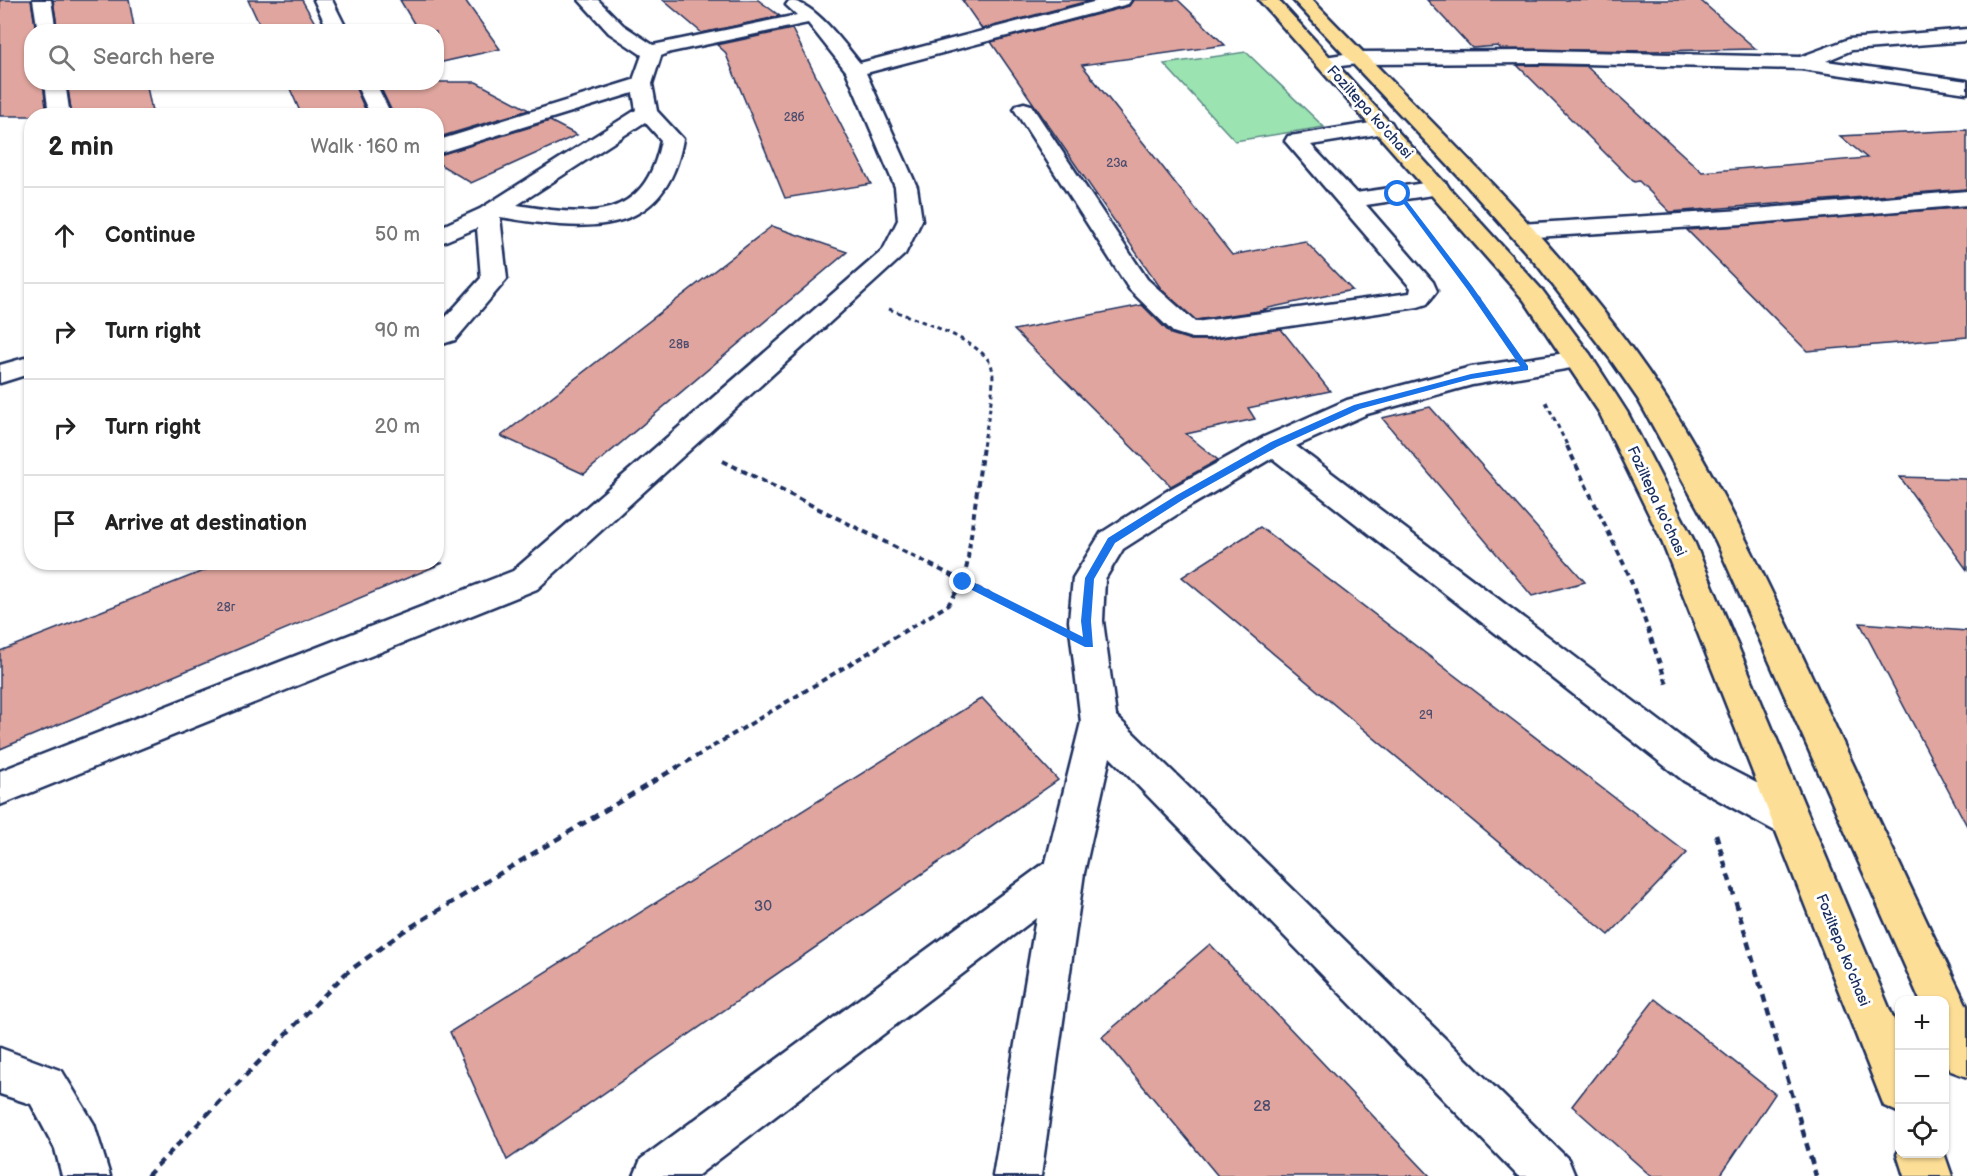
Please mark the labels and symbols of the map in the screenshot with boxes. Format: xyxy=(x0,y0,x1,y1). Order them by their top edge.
street label: Foziltepa ko'chasi xyxy=(1323,62,1417,163)
house number: 28б xyxy=(784,110,805,125)
house number: 23а xyxy=(1106,156,1128,171)
route start xyxy=(1384,180,1410,206)
house number: 28в xyxy=(669,337,690,352)
street label: Foziltepa ko'chasi xyxy=(1623,443,1690,559)
route end xyxy=(949,568,975,594)
house number: 28г xyxy=(217,600,236,615)
house number: 29 xyxy=(1419,708,1433,723)
street label: Foziltepa ko'chasi xyxy=(1811,891,1874,1009)
house number: 30 xyxy=(754,897,772,916)
house number: 28 xyxy=(1253,1097,1271,1116)

